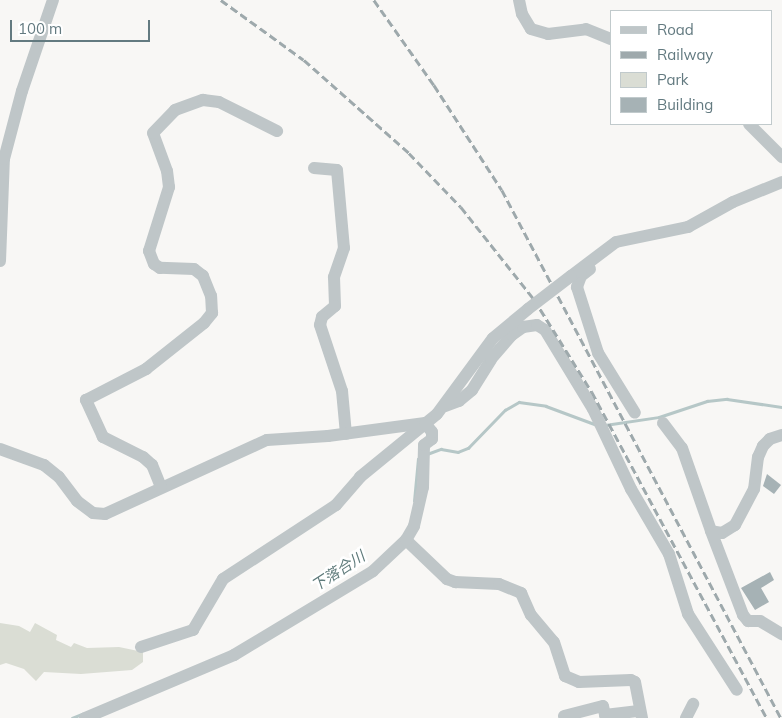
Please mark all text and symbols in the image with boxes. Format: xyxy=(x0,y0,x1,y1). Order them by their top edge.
scale bar xyxy=(12,10,152,42)
legend xyxy=(610,10,772,125)
text: 100 m xyxy=(18,19,62,38)
text: Road xyxy=(657,20,694,39)
text: Railway xyxy=(657,45,713,64)
text: Park xyxy=(657,70,689,89)
text: Building xyxy=(657,95,713,114)
water label: 下落合川 xyxy=(308,547,368,595)

